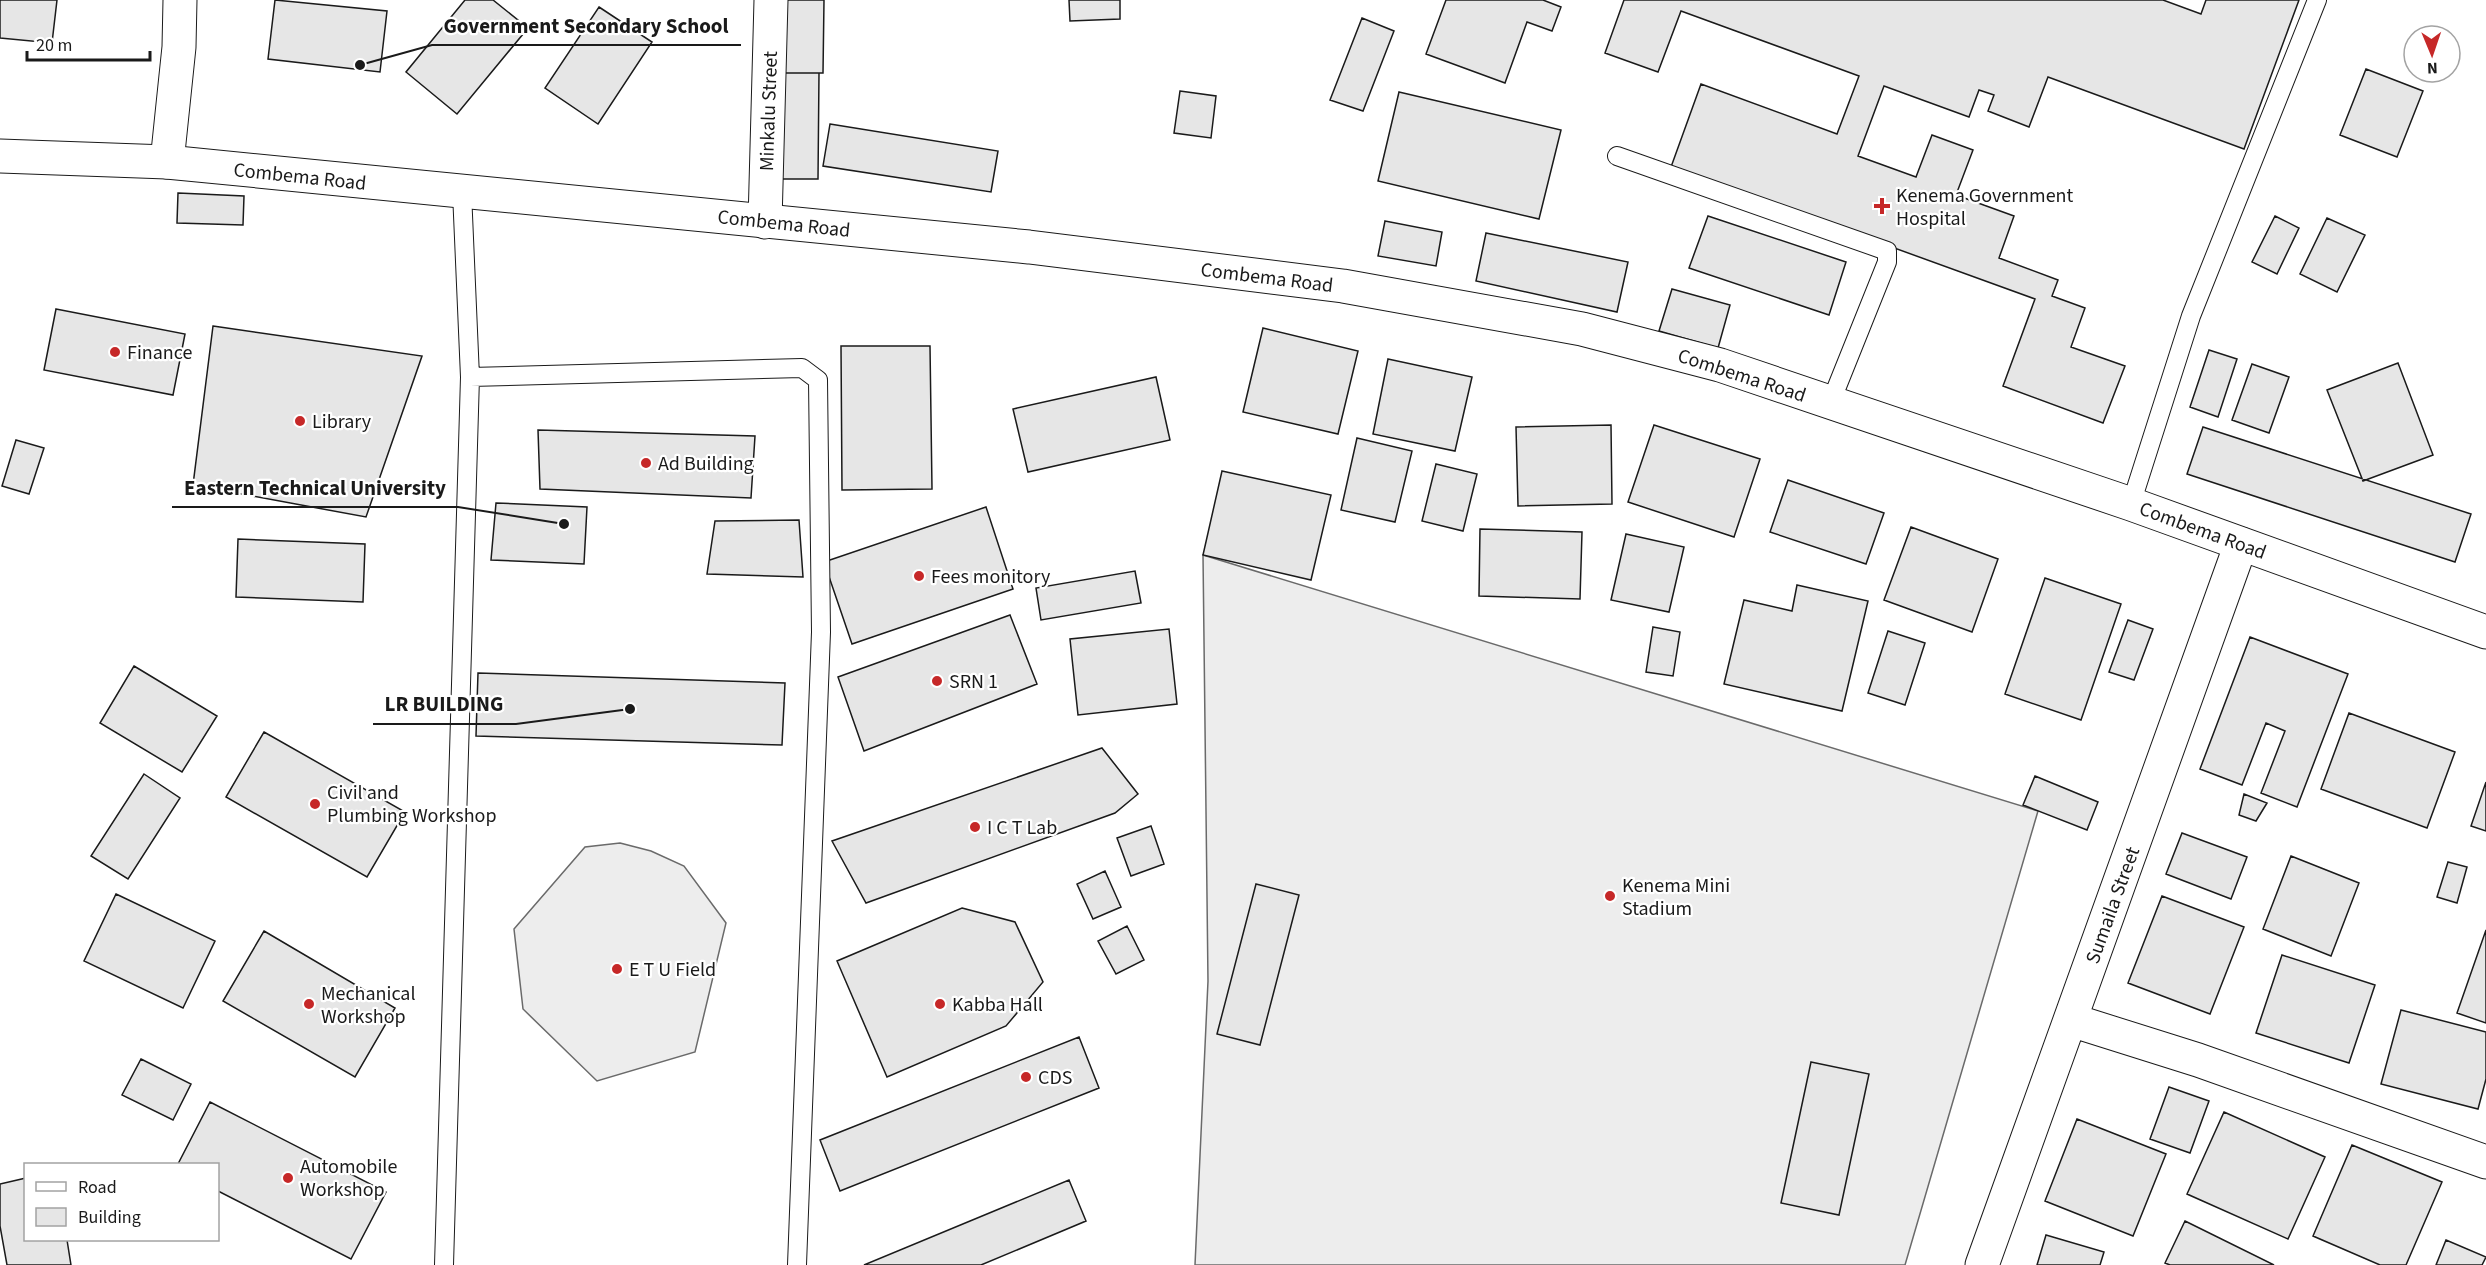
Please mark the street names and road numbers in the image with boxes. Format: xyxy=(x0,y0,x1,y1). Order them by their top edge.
street label: Minkalu Street xyxy=(753,50,785,172)
street label: Combema Road xyxy=(232,156,368,198)
street label: Combema Road xyxy=(716,203,852,245)
street label: Combema Road xyxy=(1199,256,1335,300)
street label: Combema Road xyxy=(1674,342,1809,410)
street label: Combema Road xyxy=(2135,495,2270,567)
street label: Sumaila Street xyxy=(2079,843,2147,968)

